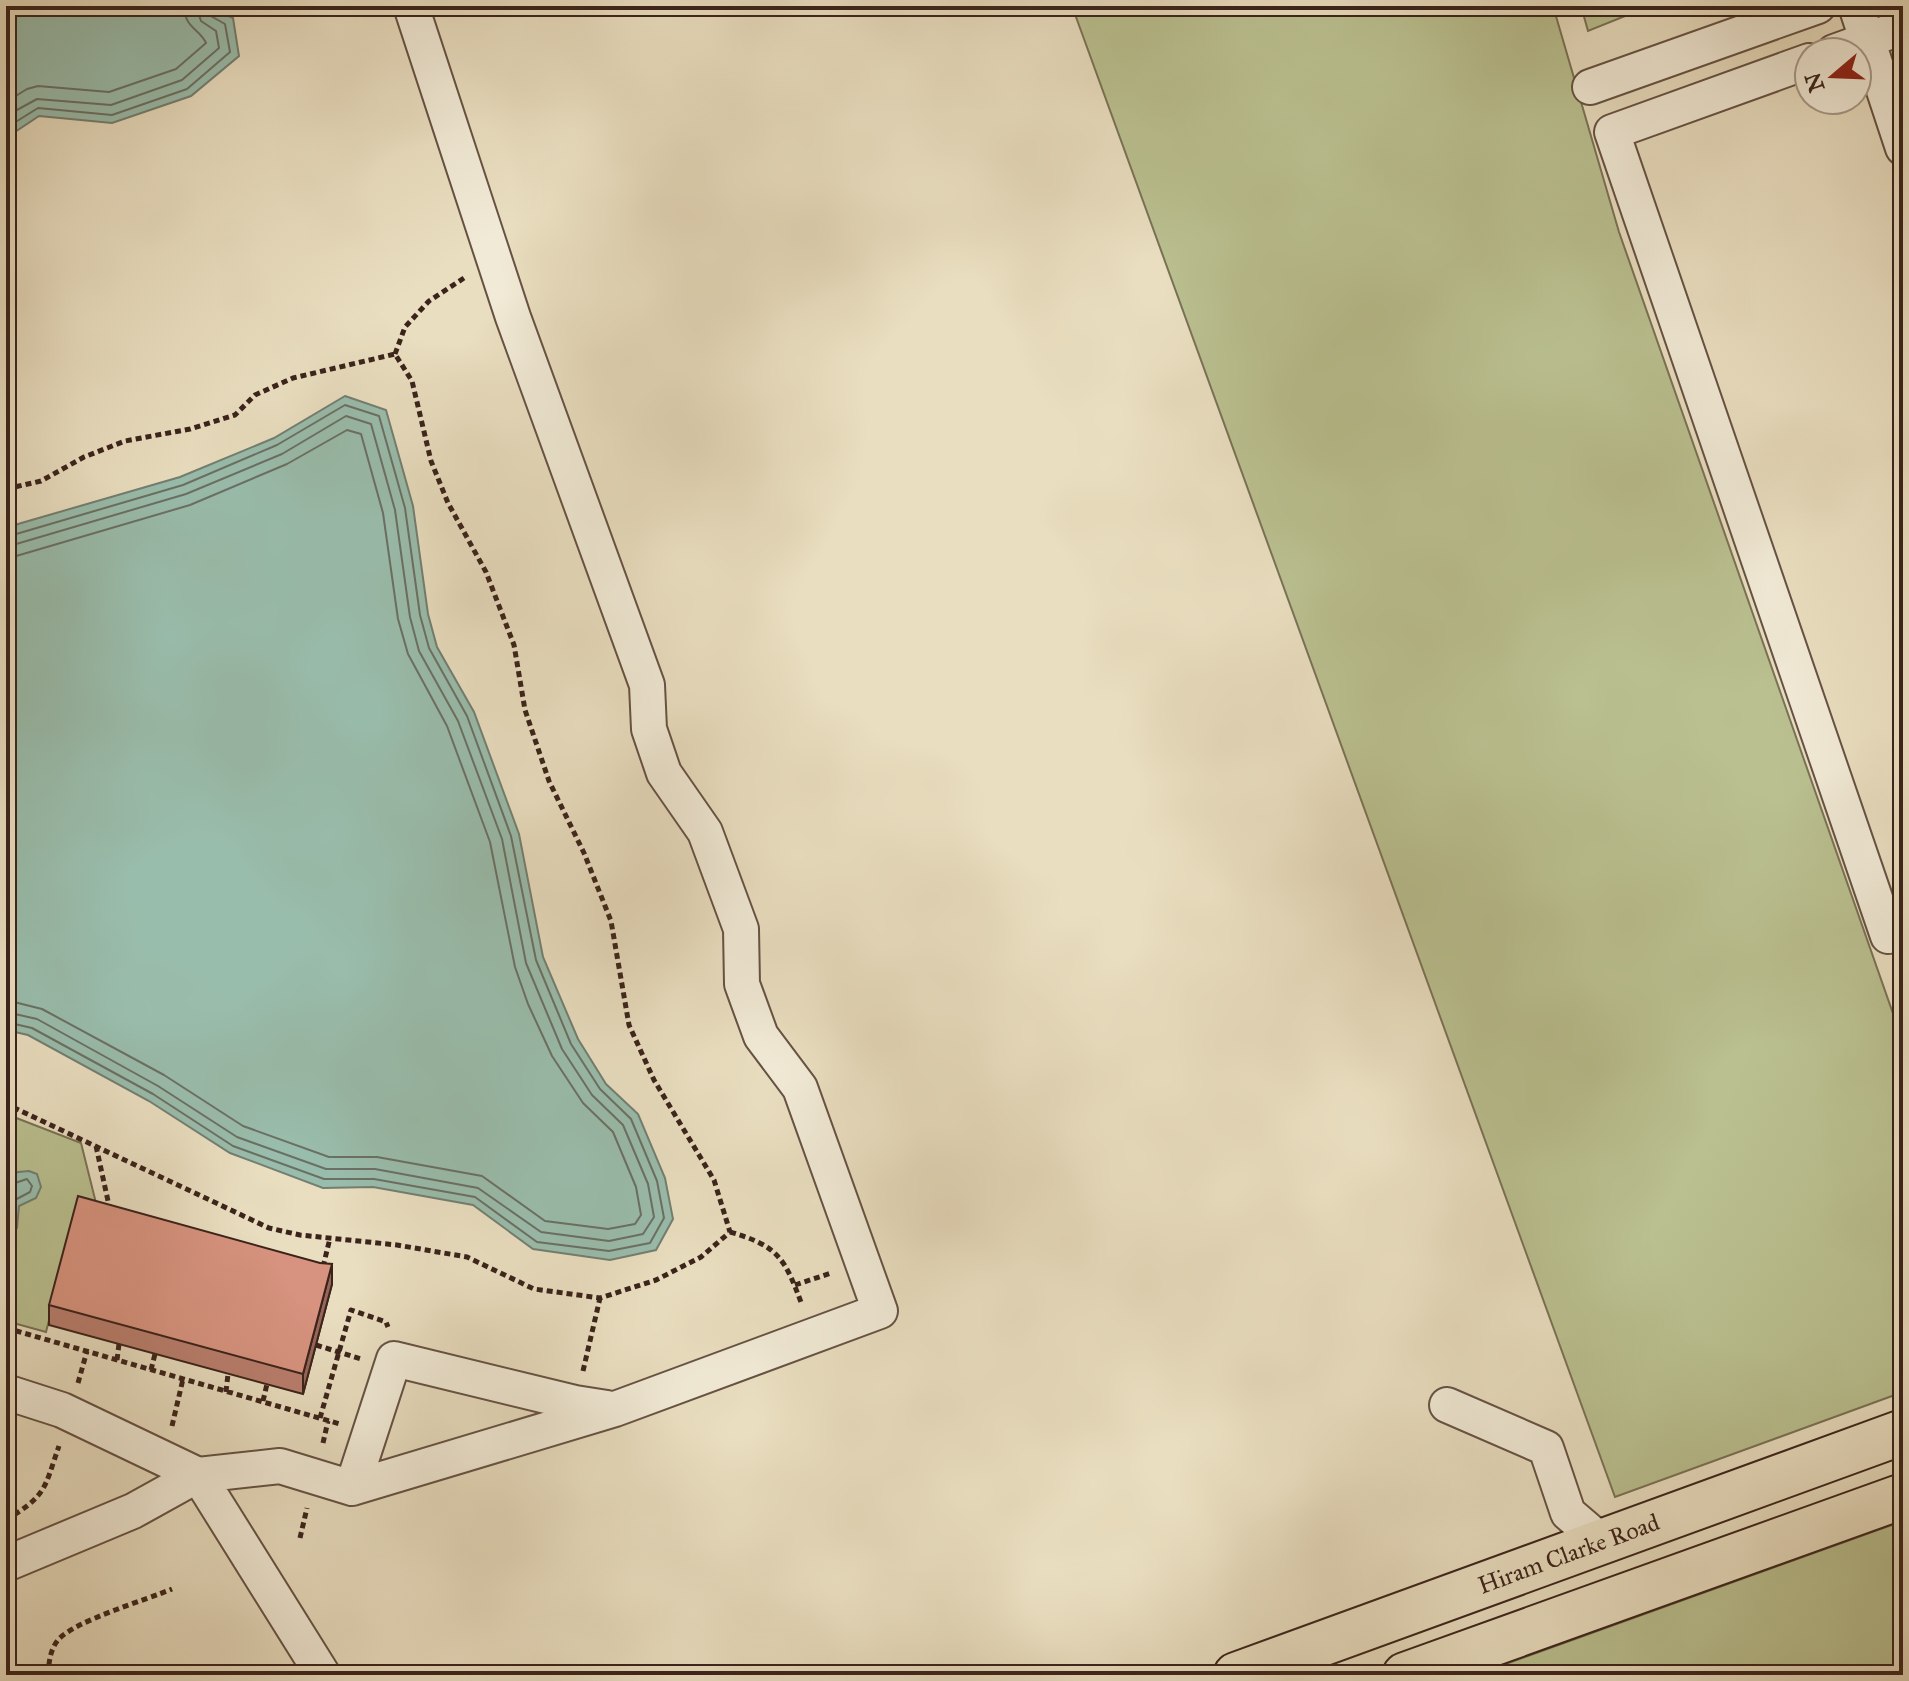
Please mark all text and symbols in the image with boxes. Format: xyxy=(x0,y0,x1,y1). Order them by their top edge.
north arrow xyxy=(1793,36,1873,116)
text: N xyxy=(1799,69,1830,96)
street label: Hiram Clarke Road xyxy=(1474,1507,1663,1601)

